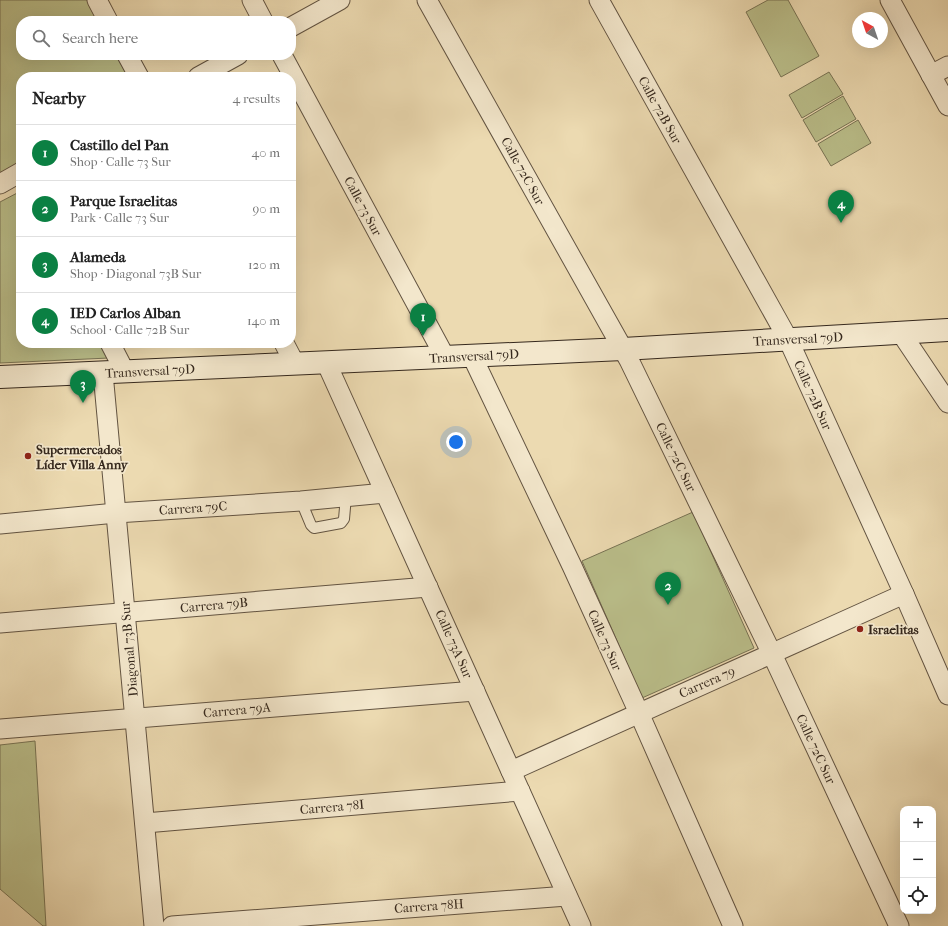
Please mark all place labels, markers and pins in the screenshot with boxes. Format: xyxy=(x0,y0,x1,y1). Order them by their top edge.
pin: 4 xyxy=(828,190,854,223)
pin: 1 xyxy=(410,303,436,336)
pin: 3 xyxy=(70,370,96,403)
place label: Supermercados Líder Villa Anny xyxy=(36,442,129,473)
marker: Supermercados Líder Villa Anny xyxy=(23,451,33,461)
pin: 2 xyxy=(655,572,681,605)
place label: Israelitas xyxy=(868,622,919,637)
marker: Israelitas xyxy=(855,624,865,634)

